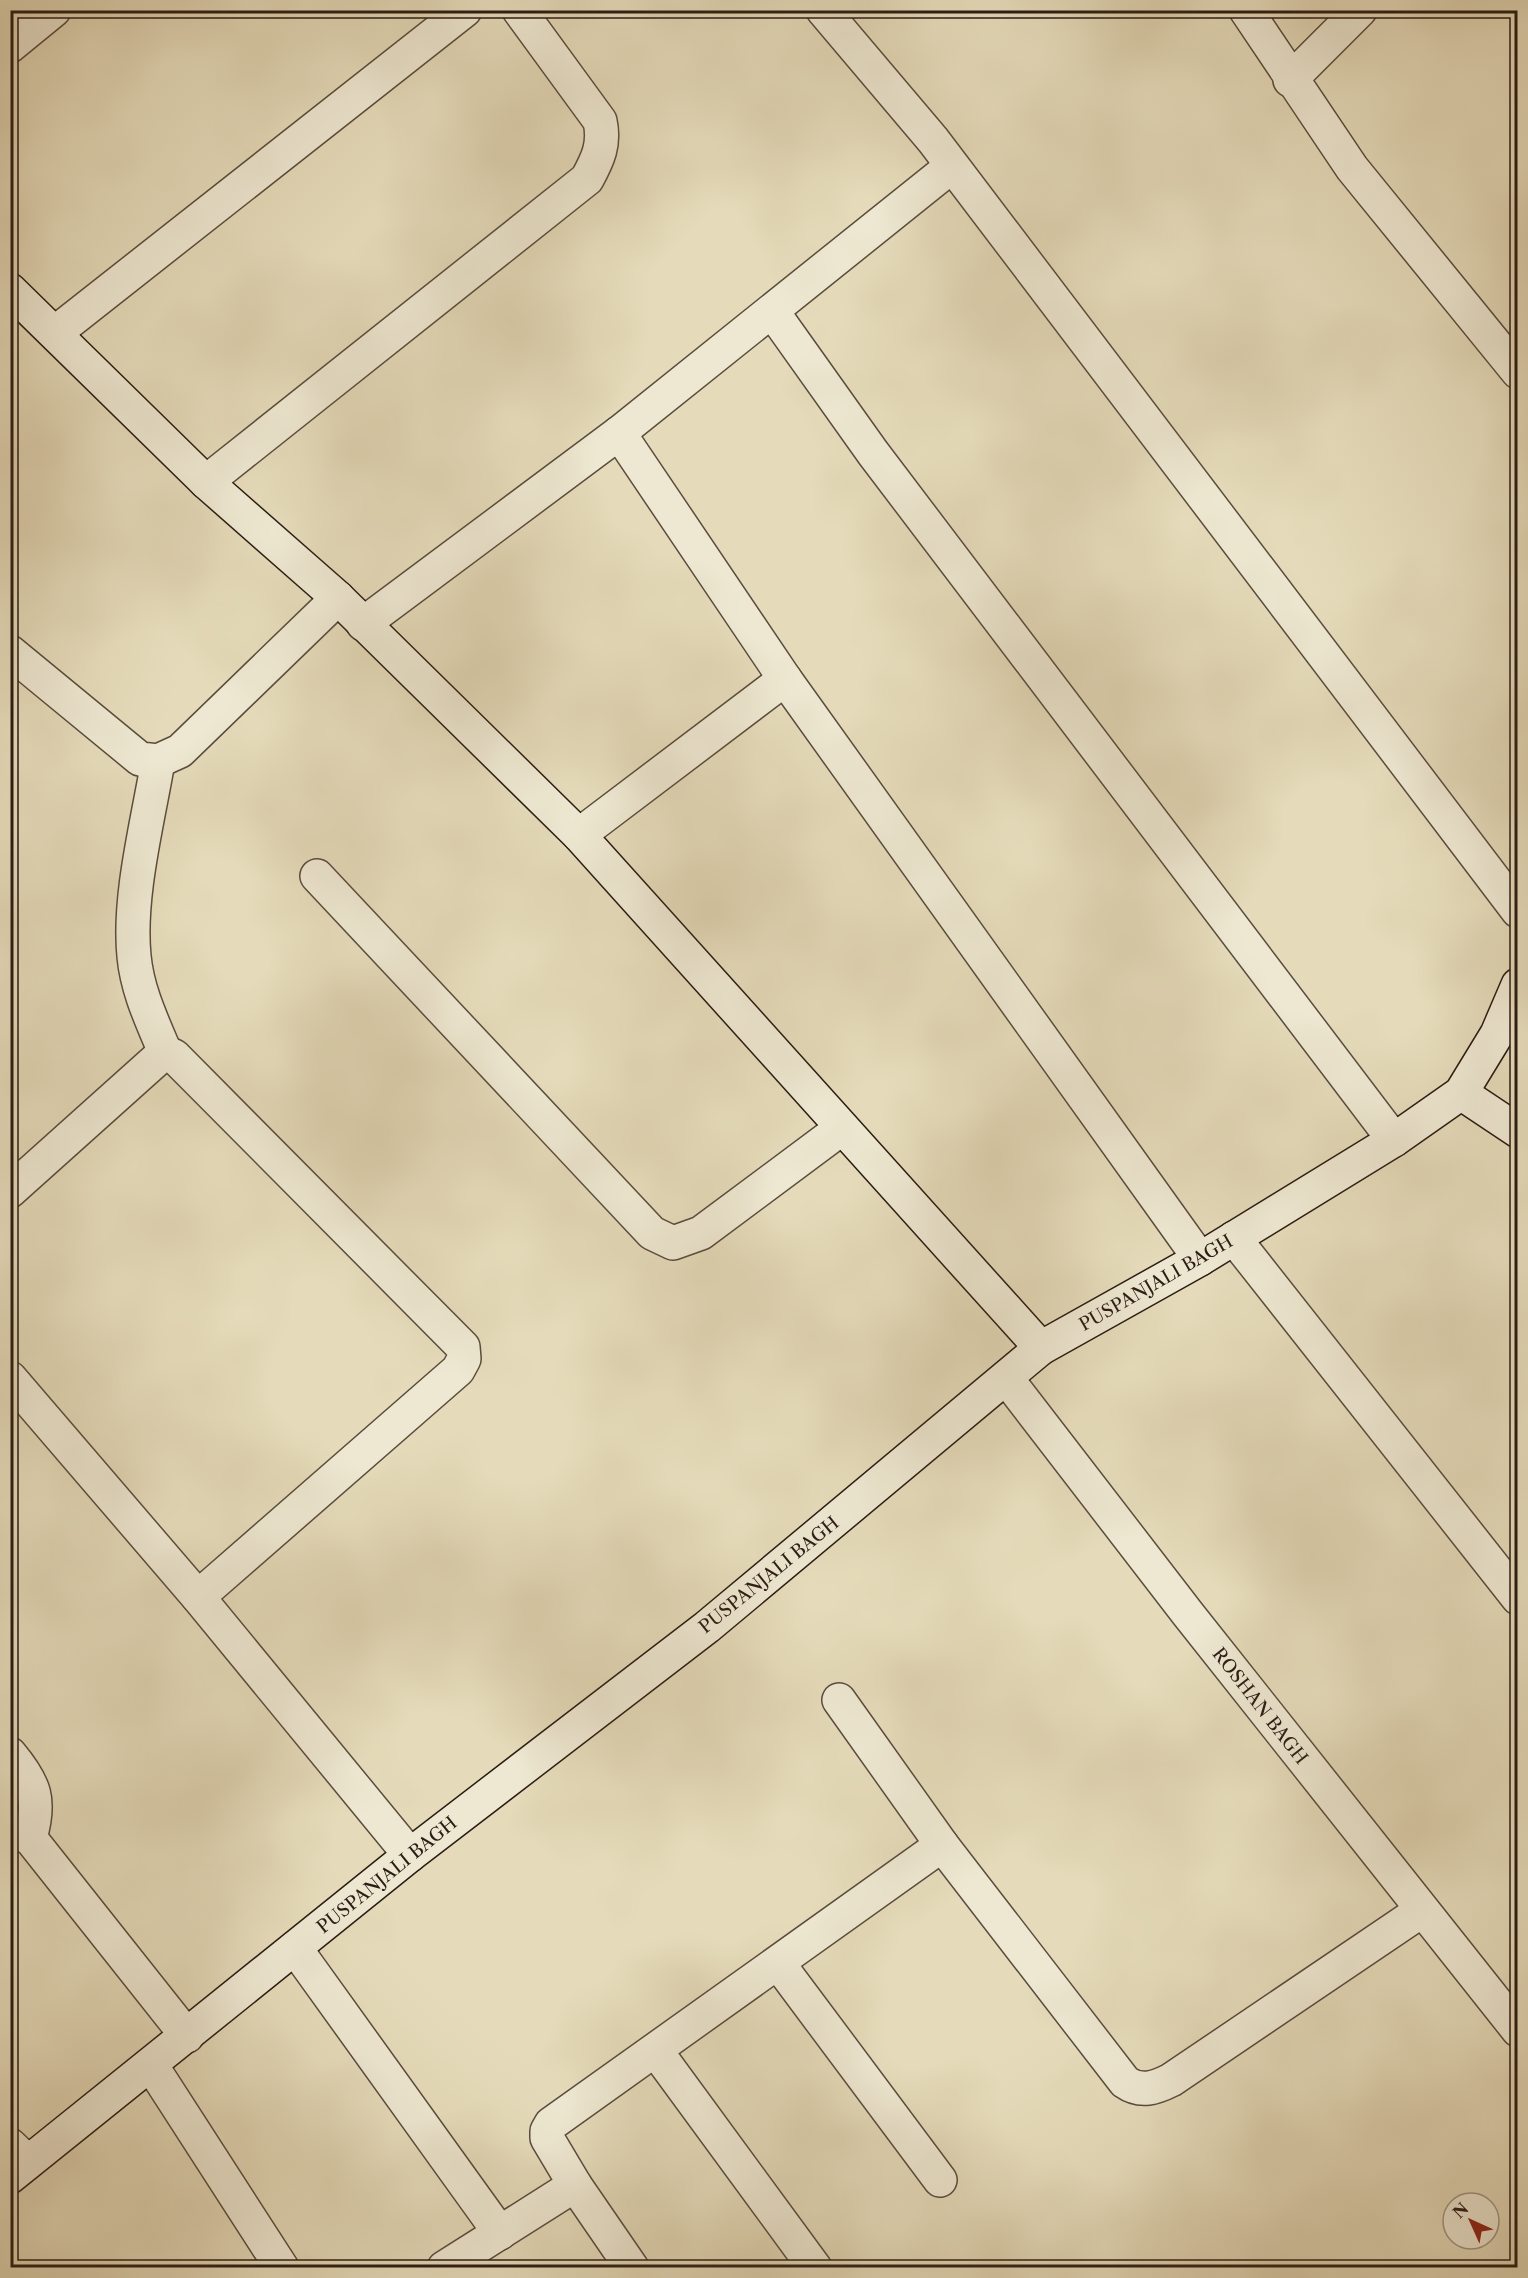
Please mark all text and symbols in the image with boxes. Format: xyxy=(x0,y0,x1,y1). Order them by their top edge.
street label: PUSPANJALI BAGH xyxy=(1075,1230,1237,1336)
street label: PUSPANJALI BAGH xyxy=(695,1512,843,1638)
street label: ROSHAN BAGH xyxy=(1208,1643,1312,1769)
street label: PUSPANJALI BAGH xyxy=(313,1812,461,1938)
north arrow xyxy=(1441,2191,1501,2251)
text: N xyxy=(1448,2198,1472,2222)

